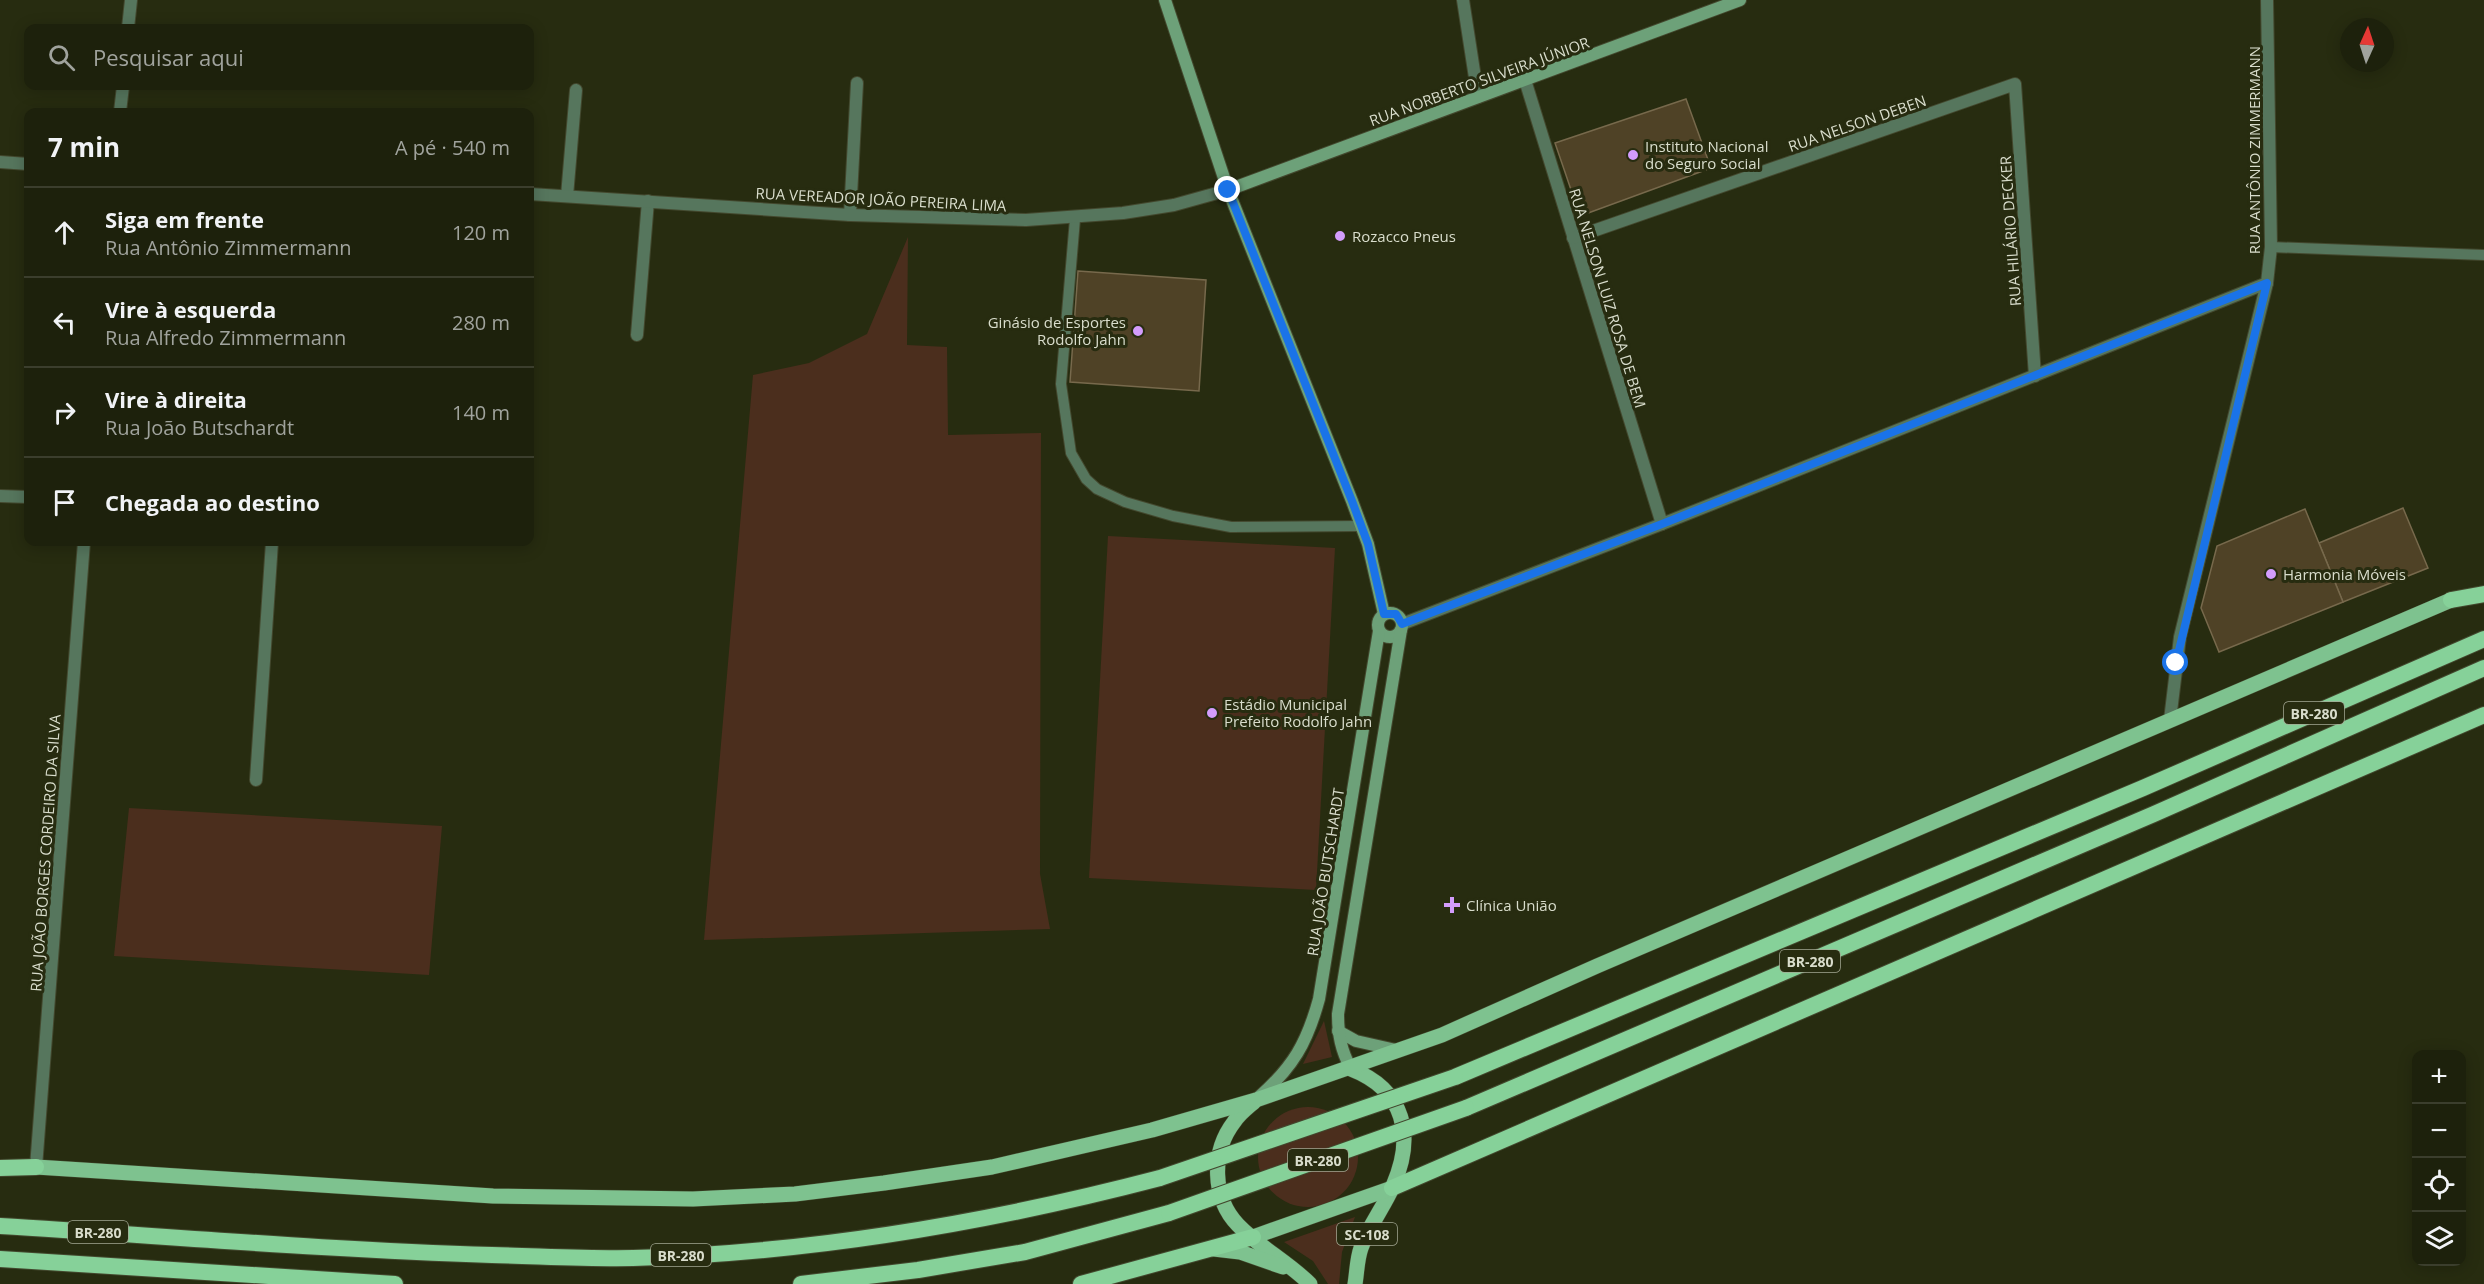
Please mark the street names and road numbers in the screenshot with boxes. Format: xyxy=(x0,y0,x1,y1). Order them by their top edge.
street label: RUA NORBERTO SILVEIRA JÚNIOR xyxy=(1366,32,1592,130)
street label: RUA ANTÔNIO ZIMMERMANN xyxy=(2244,46,2264,254)
street label: RUA NELSON DEBEN xyxy=(1785,90,1929,156)
street label: RUA HILÁRIO DECKER xyxy=(1995,154,2025,307)
street label: RUA VEREADOR JOÃO PEREIRA LIMA xyxy=(755,182,1007,216)
street label: RUA NELSON LUIZ ROSA DE BEM xyxy=(1565,186,1651,410)
road number: BR-280 xyxy=(2284,702,2344,724)
street label: RUA JOÃO BORGES CORDEIRO DA SILVA xyxy=(25,713,65,992)
street label: RUA JOÃO BUTSCHARDT xyxy=(1302,786,1348,957)
road number: BR-280 xyxy=(1780,950,1840,972)
road number: BR-280 xyxy=(1288,1149,1348,1171)
road number: BR-280 xyxy=(68,1221,128,1243)
road number: SC-108 xyxy=(1337,1223,1397,1245)
road number: BR-280 xyxy=(651,1244,711,1266)

